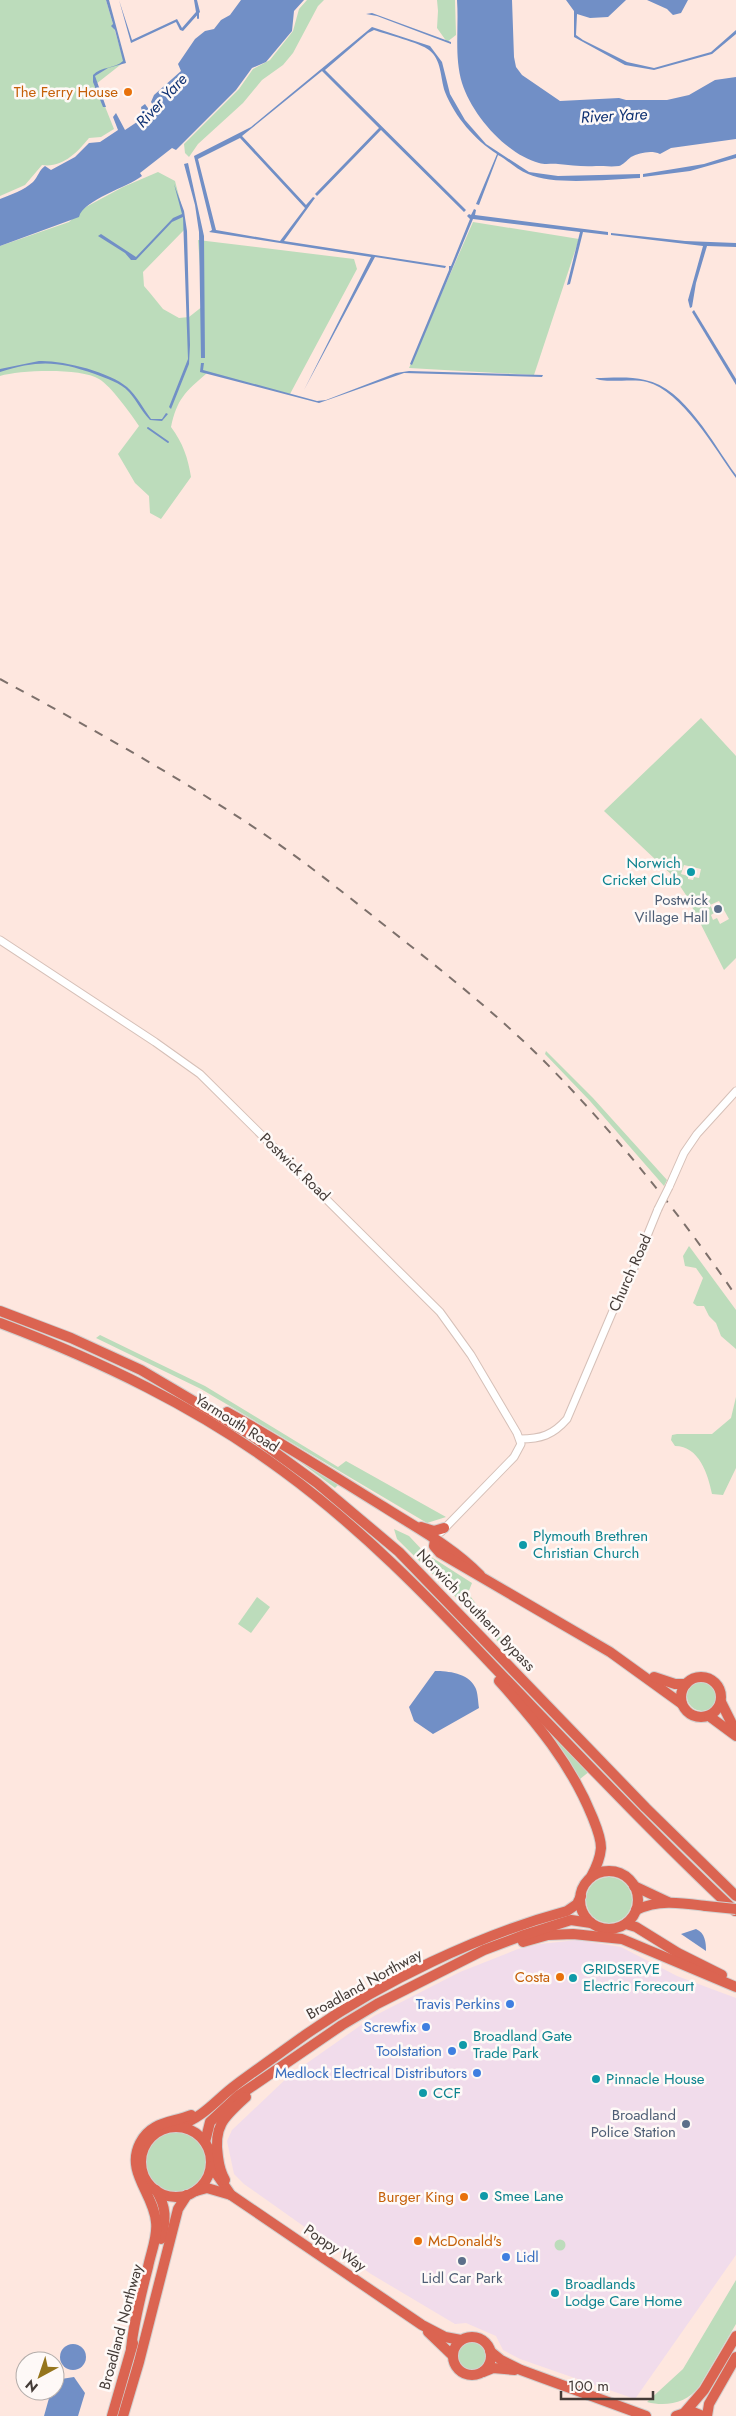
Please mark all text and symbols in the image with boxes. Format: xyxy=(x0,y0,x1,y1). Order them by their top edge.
water label: River Yare xyxy=(130,68,192,133)
place label: The Ferry House xyxy=(14,81,118,103)
marker: The Ferry House xyxy=(122,86,134,98)
water label: River Yare xyxy=(580,102,648,129)
place label: Norwich Cricket Club xyxy=(602,852,681,891)
marker: Norwich Cricket Club xyxy=(685,866,697,878)
place label: Postwick Village Hall xyxy=(634,889,708,928)
marker: Postwick Village Hall xyxy=(712,903,724,915)
street label: Postwick Road xyxy=(255,1128,335,1206)
street label: Church Road xyxy=(603,1231,657,1315)
street label: Yarmouth Road xyxy=(191,1388,283,1458)
place label: Plymouth Brethren Christian Church xyxy=(533,1525,648,1564)
marker: Plymouth Brethren Christian Church xyxy=(517,1539,529,1551)
street label: Norwich Southern Bypass xyxy=(412,1544,540,1676)
street label: Broadland Northway xyxy=(302,1943,426,2025)
place label: GRIDSERVE Electric Forecourt xyxy=(583,1958,694,1997)
place label: Costa xyxy=(515,1966,550,1988)
marker: Costa xyxy=(554,1971,566,1983)
marker: GRIDSERVE Electric Forecourt xyxy=(567,1972,579,1984)
place label: Travis Perkins xyxy=(416,1993,500,2015)
marker: Travis Perkins xyxy=(504,1998,516,2010)
place label: Screwfix xyxy=(363,2016,417,2038)
marker: Screwfix xyxy=(420,2021,432,2033)
place label: Broadland Gate Trade Park xyxy=(473,2025,572,2064)
marker: Broadland Gate Trade Park xyxy=(457,2039,469,2051)
place label: Toolstation xyxy=(376,2040,442,2062)
marker: Toolstation xyxy=(446,2045,458,2057)
place label: Medlock Electrical Distributors xyxy=(275,2062,467,2084)
marker: Medlock Electrical Distributors xyxy=(471,2067,483,2079)
place label: Pinnacle House xyxy=(606,2068,705,2090)
marker: Pinnacle House xyxy=(590,2073,602,2085)
place label: CCF xyxy=(433,2082,461,2104)
marker: CCF xyxy=(417,2087,429,2099)
place label: Broadland Police Station xyxy=(591,2104,676,2143)
marker: Broadland Police Station xyxy=(680,2118,692,2130)
place label: Smee Lane xyxy=(494,2185,564,2207)
place label: Burger King xyxy=(378,2186,454,2208)
marker: Smee Lane xyxy=(478,2190,490,2202)
marker: Burger King xyxy=(458,2191,470,2203)
street label: Poppy Way xyxy=(299,2219,371,2277)
place label: McDonald's xyxy=(428,2230,502,2252)
marker: McDonald's xyxy=(412,2235,424,2247)
place label: Lidl xyxy=(516,2246,539,2268)
marker: Lidl xyxy=(500,2251,512,2263)
marker: Lidl Car Park xyxy=(456,2255,468,2267)
street label: Broadland Northway xyxy=(94,2261,148,2392)
place label: Lidl Car Park xyxy=(421,2267,503,2289)
place label: Broadlands Lodge Care Home xyxy=(565,2273,683,2312)
marker: Broadlands Lodge Care Home xyxy=(549,2287,561,2299)
north arrow xyxy=(15,2351,65,2401)
scale bar xyxy=(561,2368,654,2400)
text: N xyxy=(21,2375,42,2397)
text: 100 m xyxy=(568,2375,609,2397)

